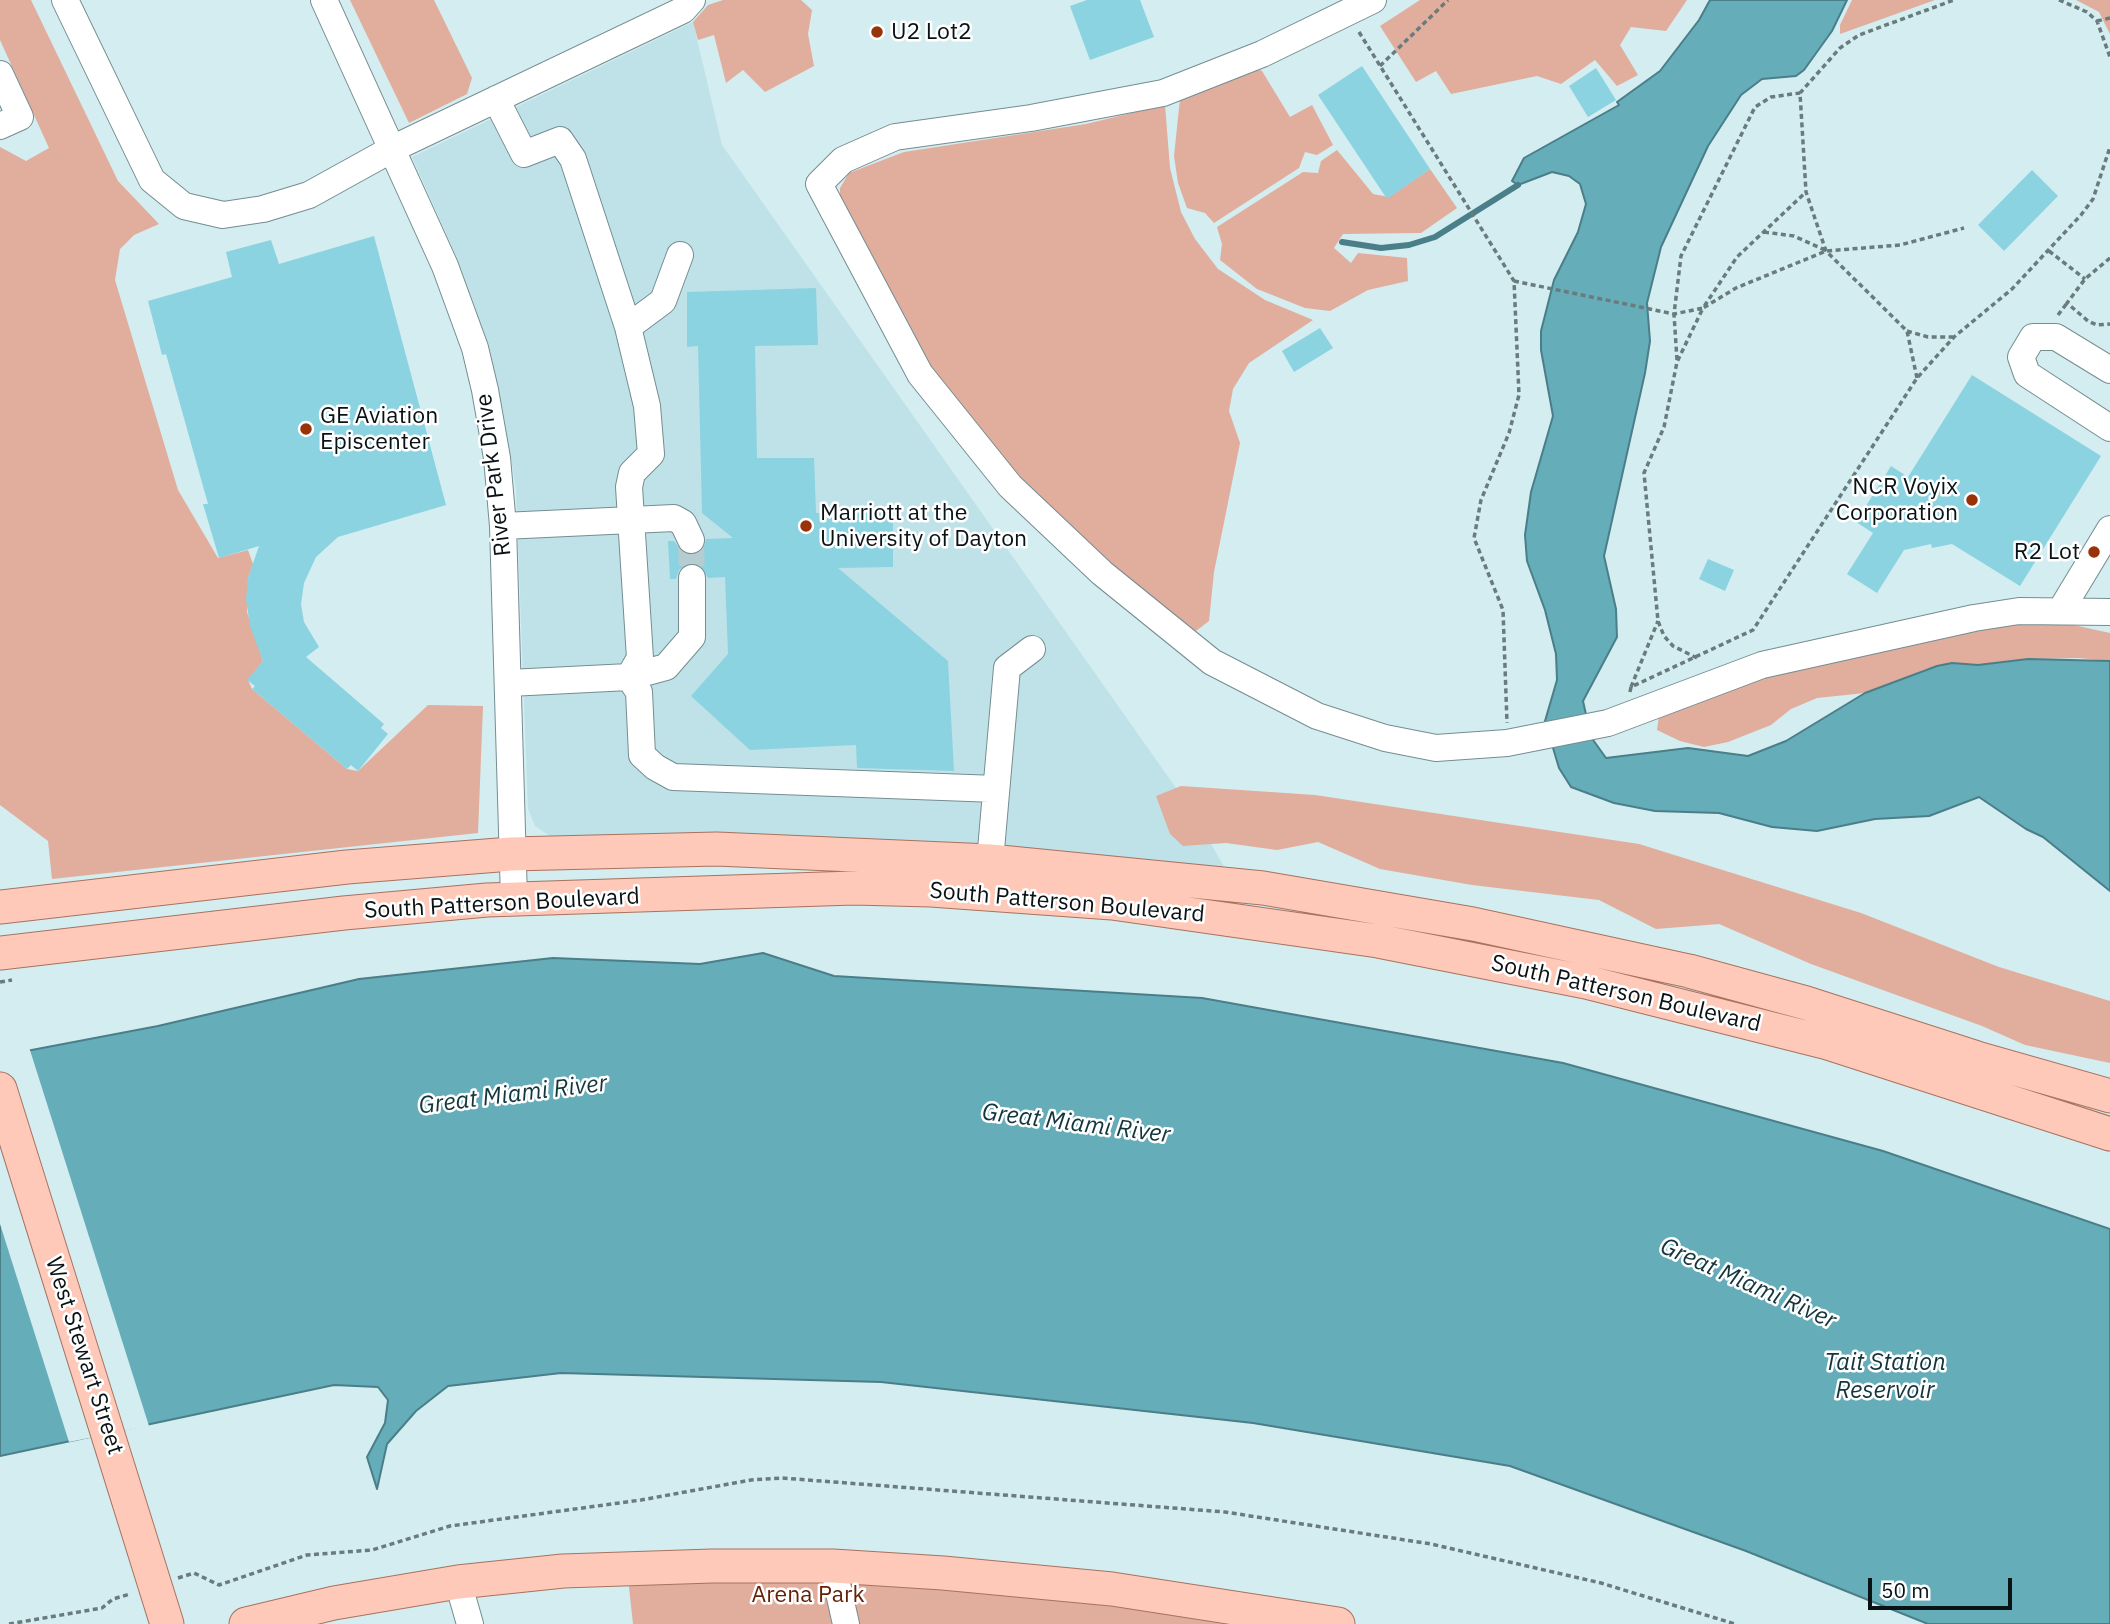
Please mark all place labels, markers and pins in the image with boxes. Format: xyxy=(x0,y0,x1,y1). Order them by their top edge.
place label: U2 Lot2 xyxy=(891,18,972,46)
marker: U2 Lot2 xyxy=(869,24,885,40)
place label: GE Aviation Episcenter xyxy=(320,402,438,456)
marker: GE Aviation Episcenter xyxy=(298,421,314,437)
place label: NCR Voyix Corporation xyxy=(1836,473,1958,527)
marker: NCR Voyix Corporation xyxy=(1964,492,1980,508)
place label: Marriott at the University of Dayton xyxy=(820,499,1027,553)
marker: Marriott at the University of Dayton xyxy=(798,518,814,534)
place label: R2 Lot xyxy=(2014,538,2080,566)
marker: R2 Lot xyxy=(2086,544,2102,560)

